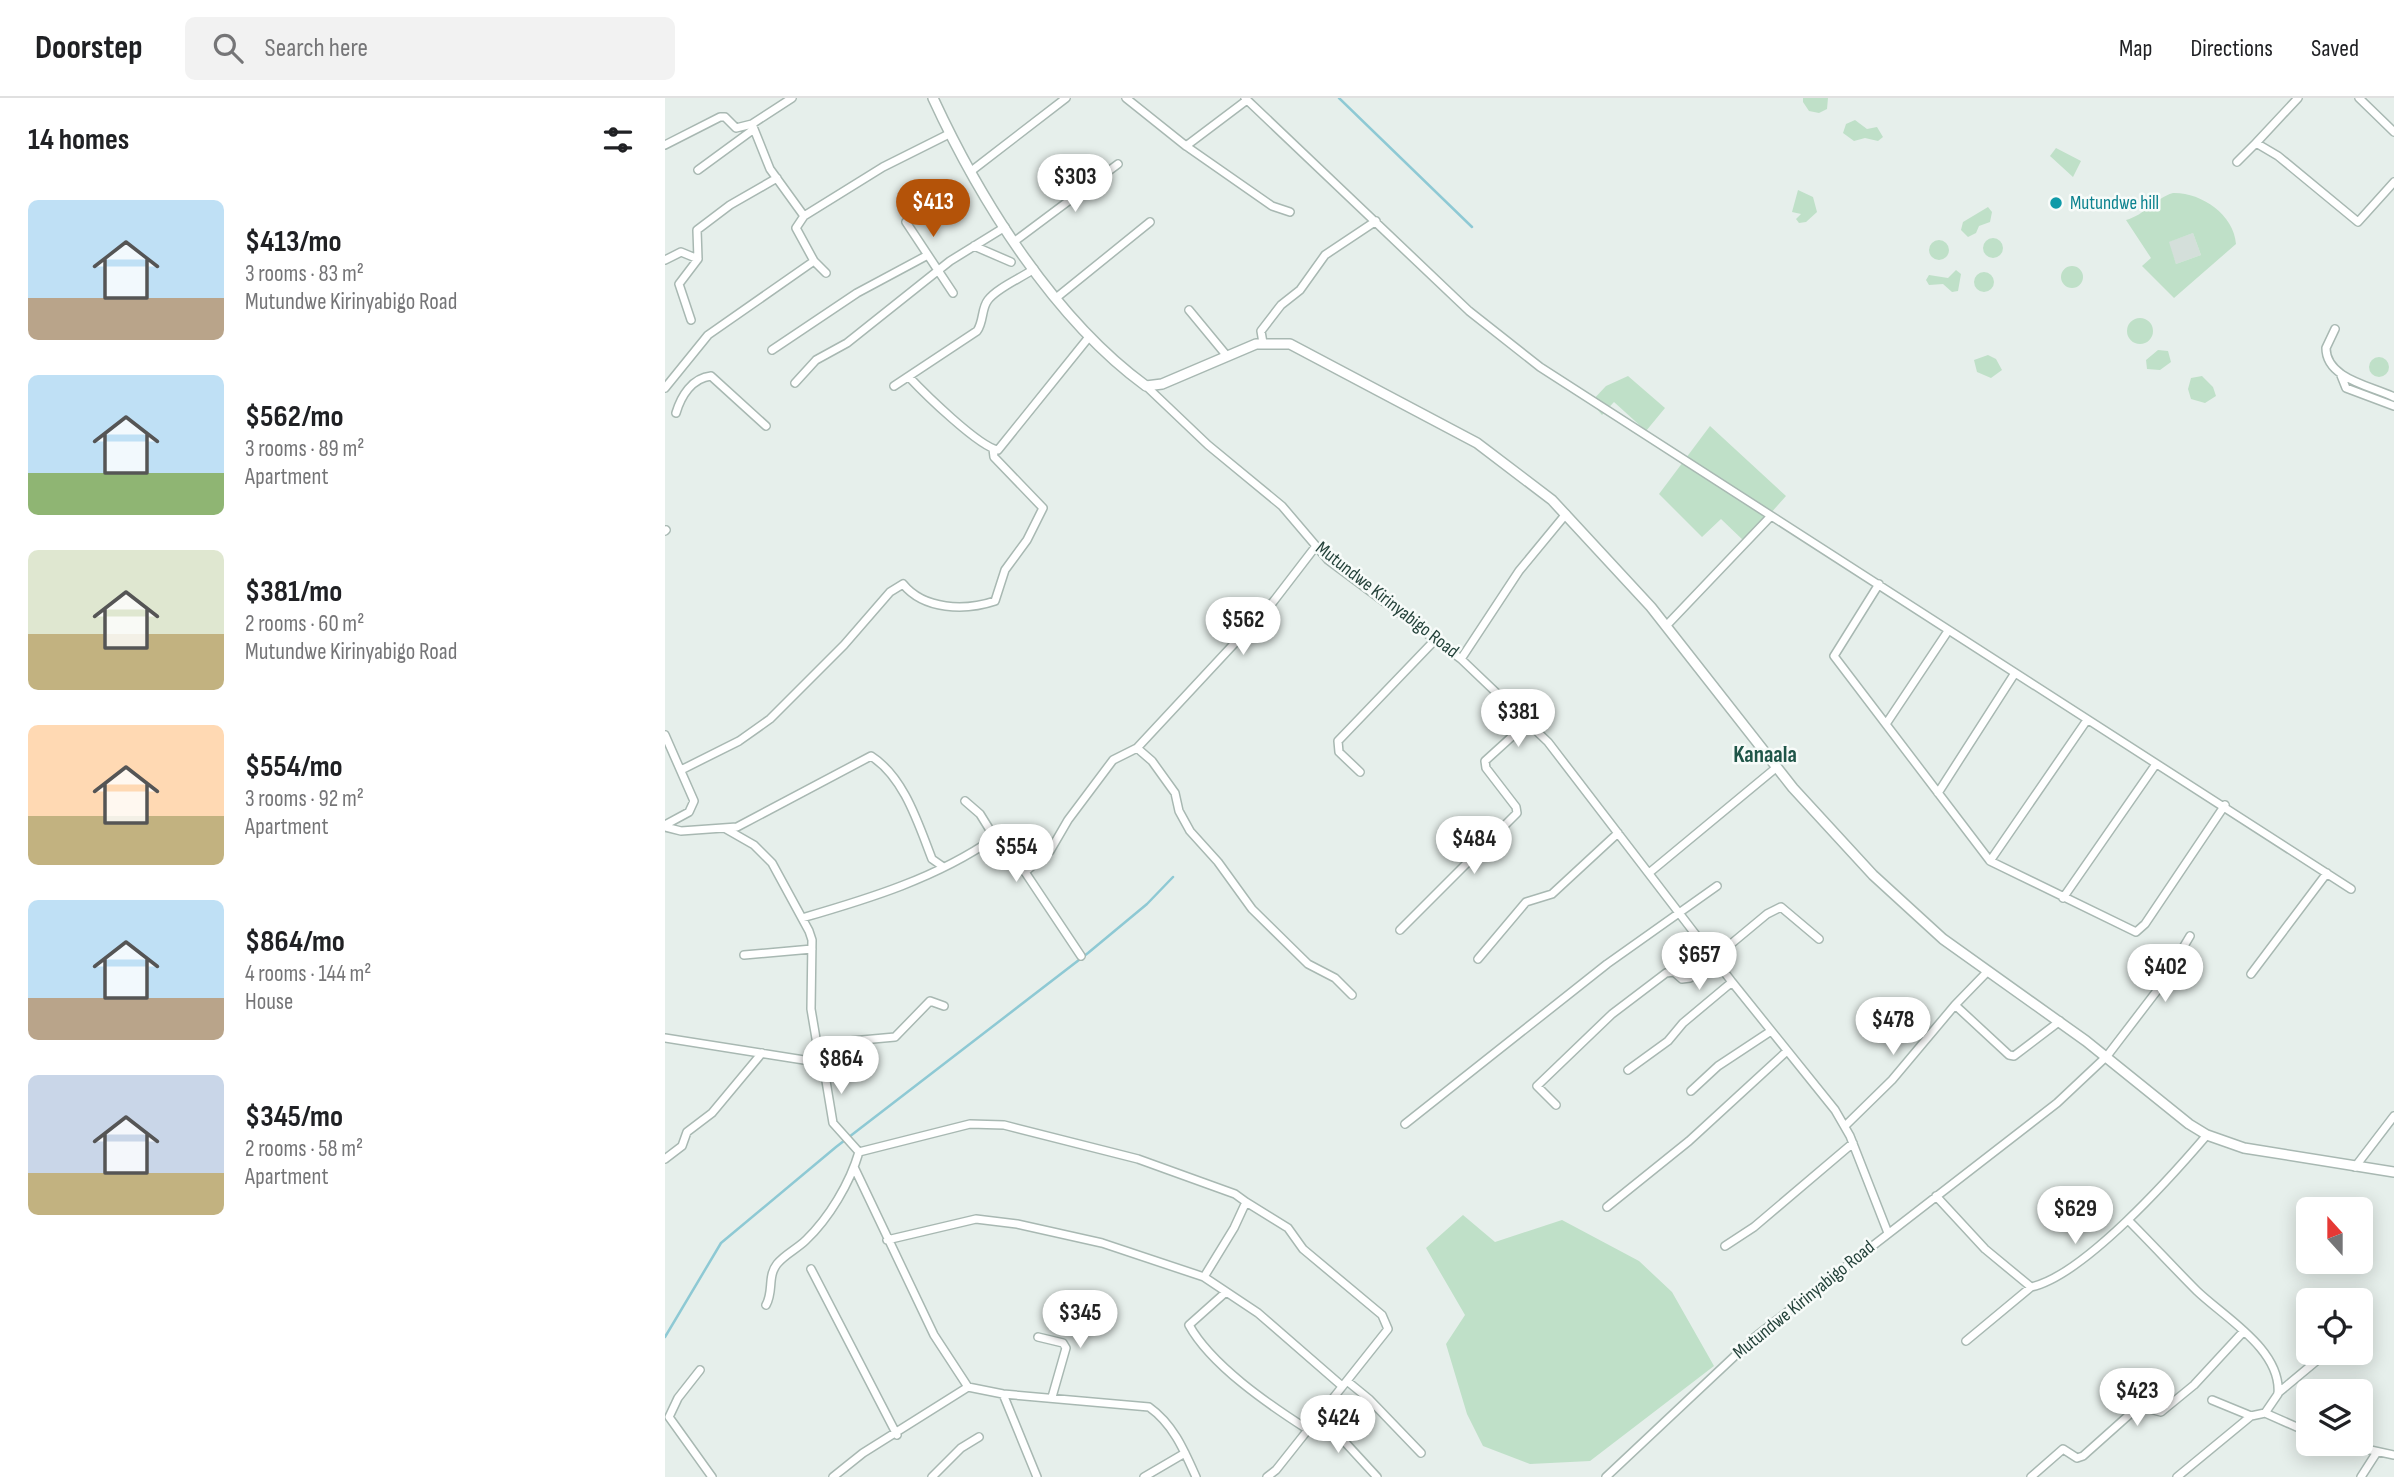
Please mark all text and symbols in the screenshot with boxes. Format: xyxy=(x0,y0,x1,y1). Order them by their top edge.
search box xyxy=(185,17,675,80)
text: Doorstep xyxy=(35,28,143,68)
icon: search xyxy=(209,29,247,67)
text: Search here xyxy=(265,33,368,64)
text: Map xyxy=(2119,34,2152,63)
text: Directions xyxy=(2190,34,2273,63)
text: Saved xyxy=(2311,34,2359,63)
icon: filters xyxy=(599,121,637,159)
text: 14 homes xyxy=(28,122,129,158)
pin: $303 xyxy=(1034,155,1116,214)
text: $303 xyxy=(1053,163,1097,191)
pin: $413 xyxy=(892,180,974,239)
text: $413 xyxy=(912,188,954,216)
place label: Mutundwe hill xyxy=(2070,192,2159,215)
marker: Mutundwe hill xyxy=(2048,195,2064,211)
text: $413/mo xyxy=(245,224,342,260)
icon: home xyxy=(84,228,168,312)
text: 3 rooms · 83 m² xyxy=(245,260,364,288)
text: Mutundwe Kirinyabigo Road xyxy=(245,288,457,316)
text: $562/mo xyxy=(245,399,344,435)
icon: home xyxy=(84,403,168,487)
text: 3 rooms · 89 m² xyxy=(245,435,364,463)
text: Apartment xyxy=(245,463,329,491)
street label: Mutundwe Kirinyabigo Road xyxy=(1311,537,1463,663)
text: $381/mo xyxy=(245,574,342,610)
icon: home xyxy=(84,578,168,662)
pin: $562 xyxy=(1202,598,1284,657)
text: $562 xyxy=(1222,606,1264,634)
text: 2 rooms · 60 m² xyxy=(245,610,364,638)
text: Mutundwe Kirinyabigo Road xyxy=(245,638,457,666)
pin: $381 xyxy=(1477,690,1559,749)
text: $381 xyxy=(1497,698,1539,726)
district label: Kanaala xyxy=(1733,741,1797,769)
text: $554/mo xyxy=(245,749,343,785)
icon: home xyxy=(84,753,168,837)
text: 3 rooms · 92 m² xyxy=(245,785,364,813)
text: Apartment xyxy=(245,813,329,841)
pin: $484 xyxy=(1433,816,1515,876)
pin: $554 xyxy=(975,824,1057,884)
text: $484 xyxy=(1452,825,1496,853)
text: $554 xyxy=(995,833,1037,861)
text: $864/mo xyxy=(245,924,345,960)
icon: home xyxy=(84,928,168,1012)
pin: $657 xyxy=(1658,932,1740,992)
text: $657 xyxy=(1678,941,1720,969)
pin: $402 xyxy=(2124,944,2206,1004)
text: $402 xyxy=(2143,953,2187,981)
text: 4 rooms · 144 m² xyxy=(245,960,371,988)
text: House xyxy=(245,988,293,1016)
pin: $478 xyxy=(1852,998,1934,1057)
text: $478 xyxy=(1872,1006,1914,1034)
pin: $864 xyxy=(800,1037,882,1096)
text: $864 xyxy=(819,1045,863,1073)
text: $345/mo xyxy=(245,1099,343,1135)
icon: home xyxy=(84,1103,168,1187)
text: 2 rooms · 58 m² xyxy=(245,1135,363,1163)
text: Apartment xyxy=(245,1163,329,1191)
pin: $629 xyxy=(2034,1186,2116,1246)
text: $629 xyxy=(2053,1195,2097,1223)
north arrow xyxy=(2296,1197,2373,1274)
map controls xyxy=(2296,1197,2373,1456)
street label: Mutundwe Kirinyabigo Road xyxy=(1729,1236,1879,1364)
button: locate xyxy=(2296,1288,2373,1365)
pin: $345 xyxy=(1039,1290,1121,1350)
text: $345 xyxy=(1059,1299,1101,1327)
pin: $423 xyxy=(2096,1368,2178,1428)
text: $423 xyxy=(2116,1377,2158,1405)
button: layers xyxy=(2296,1379,2373,1456)
pin: $424 xyxy=(1297,1396,1379,1455)
text: $424 xyxy=(1316,1404,1360,1432)

